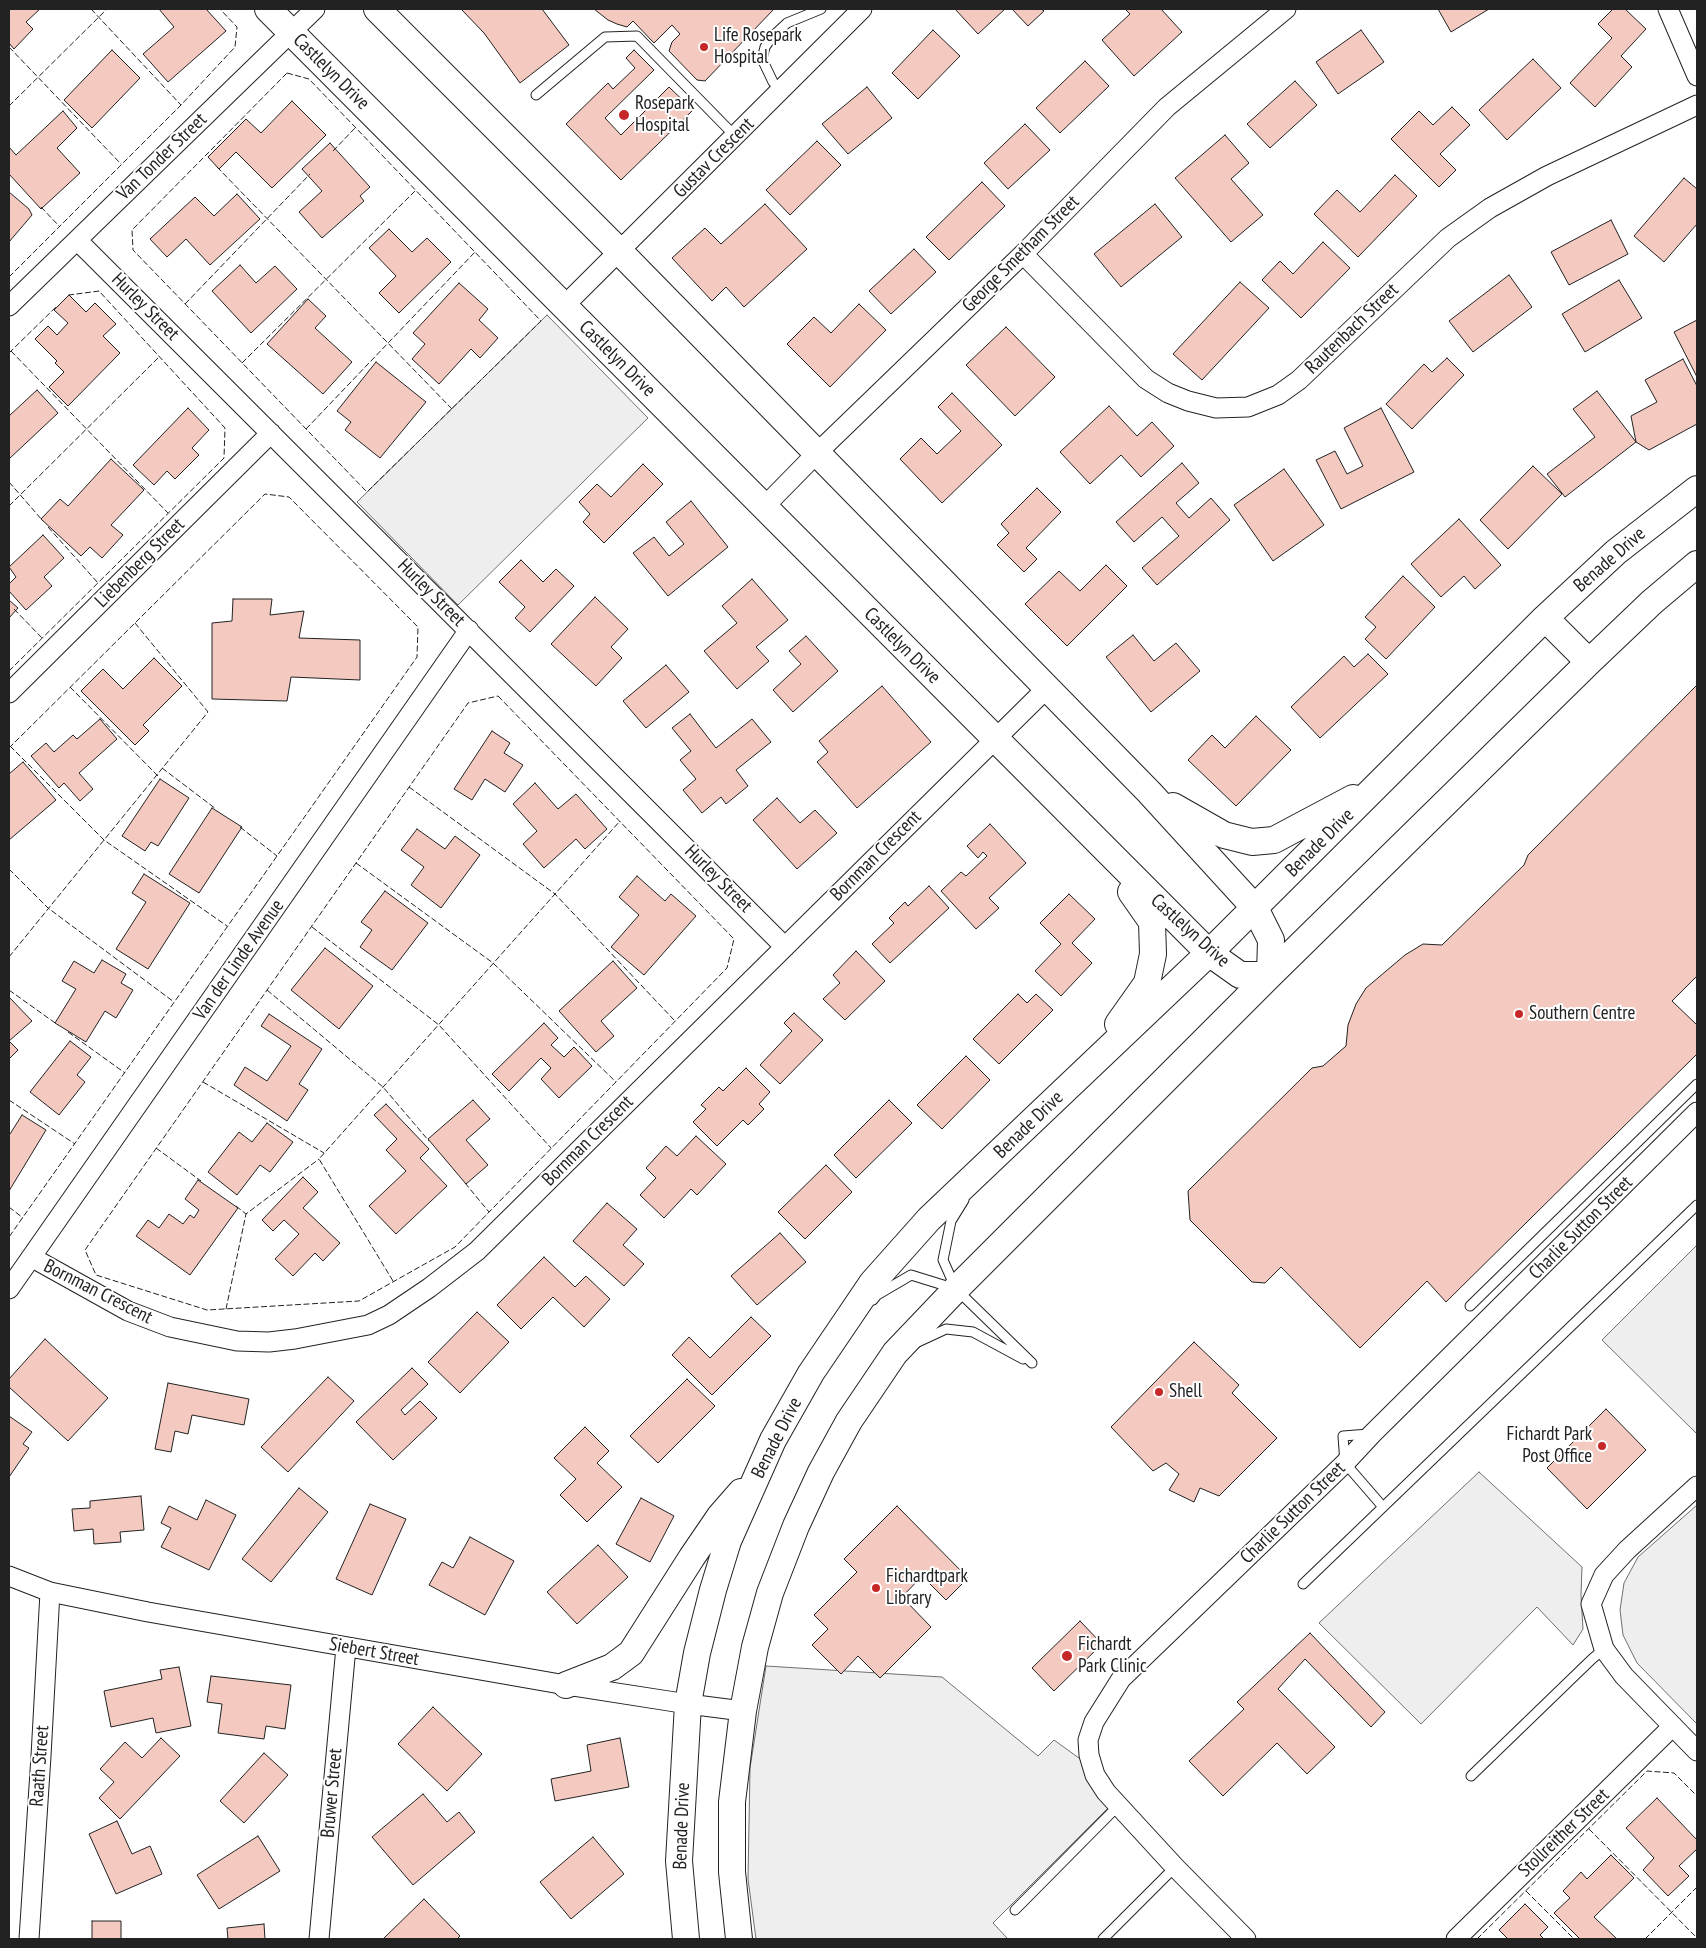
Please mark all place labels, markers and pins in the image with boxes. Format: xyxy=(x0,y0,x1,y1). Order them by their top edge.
place label: Life Rosepark Hospital xyxy=(714,25,802,69)
marker: Life Rosepark Hospital xyxy=(698,41,710,53)
place label: Rosepark Hospital xyxy=(635,93,694,137)
marker: Rosepark Hospital xyxy=(617,108,631,122)
place label: Southern Centre xyxy=(1529,1003,1635,1025)
marker: Southern Centre xyxy=(1513,1008,1525,1020)
place label: Shell xyxy=(1169,1381,1202,1403)
marker: Shell xyxy=(1153,1386,1165,1398)
place label: Fichardt Park Post Office xyxy=(1506,1424,1592,1468)
marker: Fichardt Park Post Office xyxy=(1596,1440,1608,1452)
place label: Fichardtpark Library xyxy=(886,1566,968,1610)
marker: Fichardtpark Library xyxy=(870,1582,882,1594)
place label: Fichardt Park Clinic xyxy=(1078,1634,1147,1678)
marker: Fichardt Park Clinic xyxy=(1060,1649,1074,1663)

